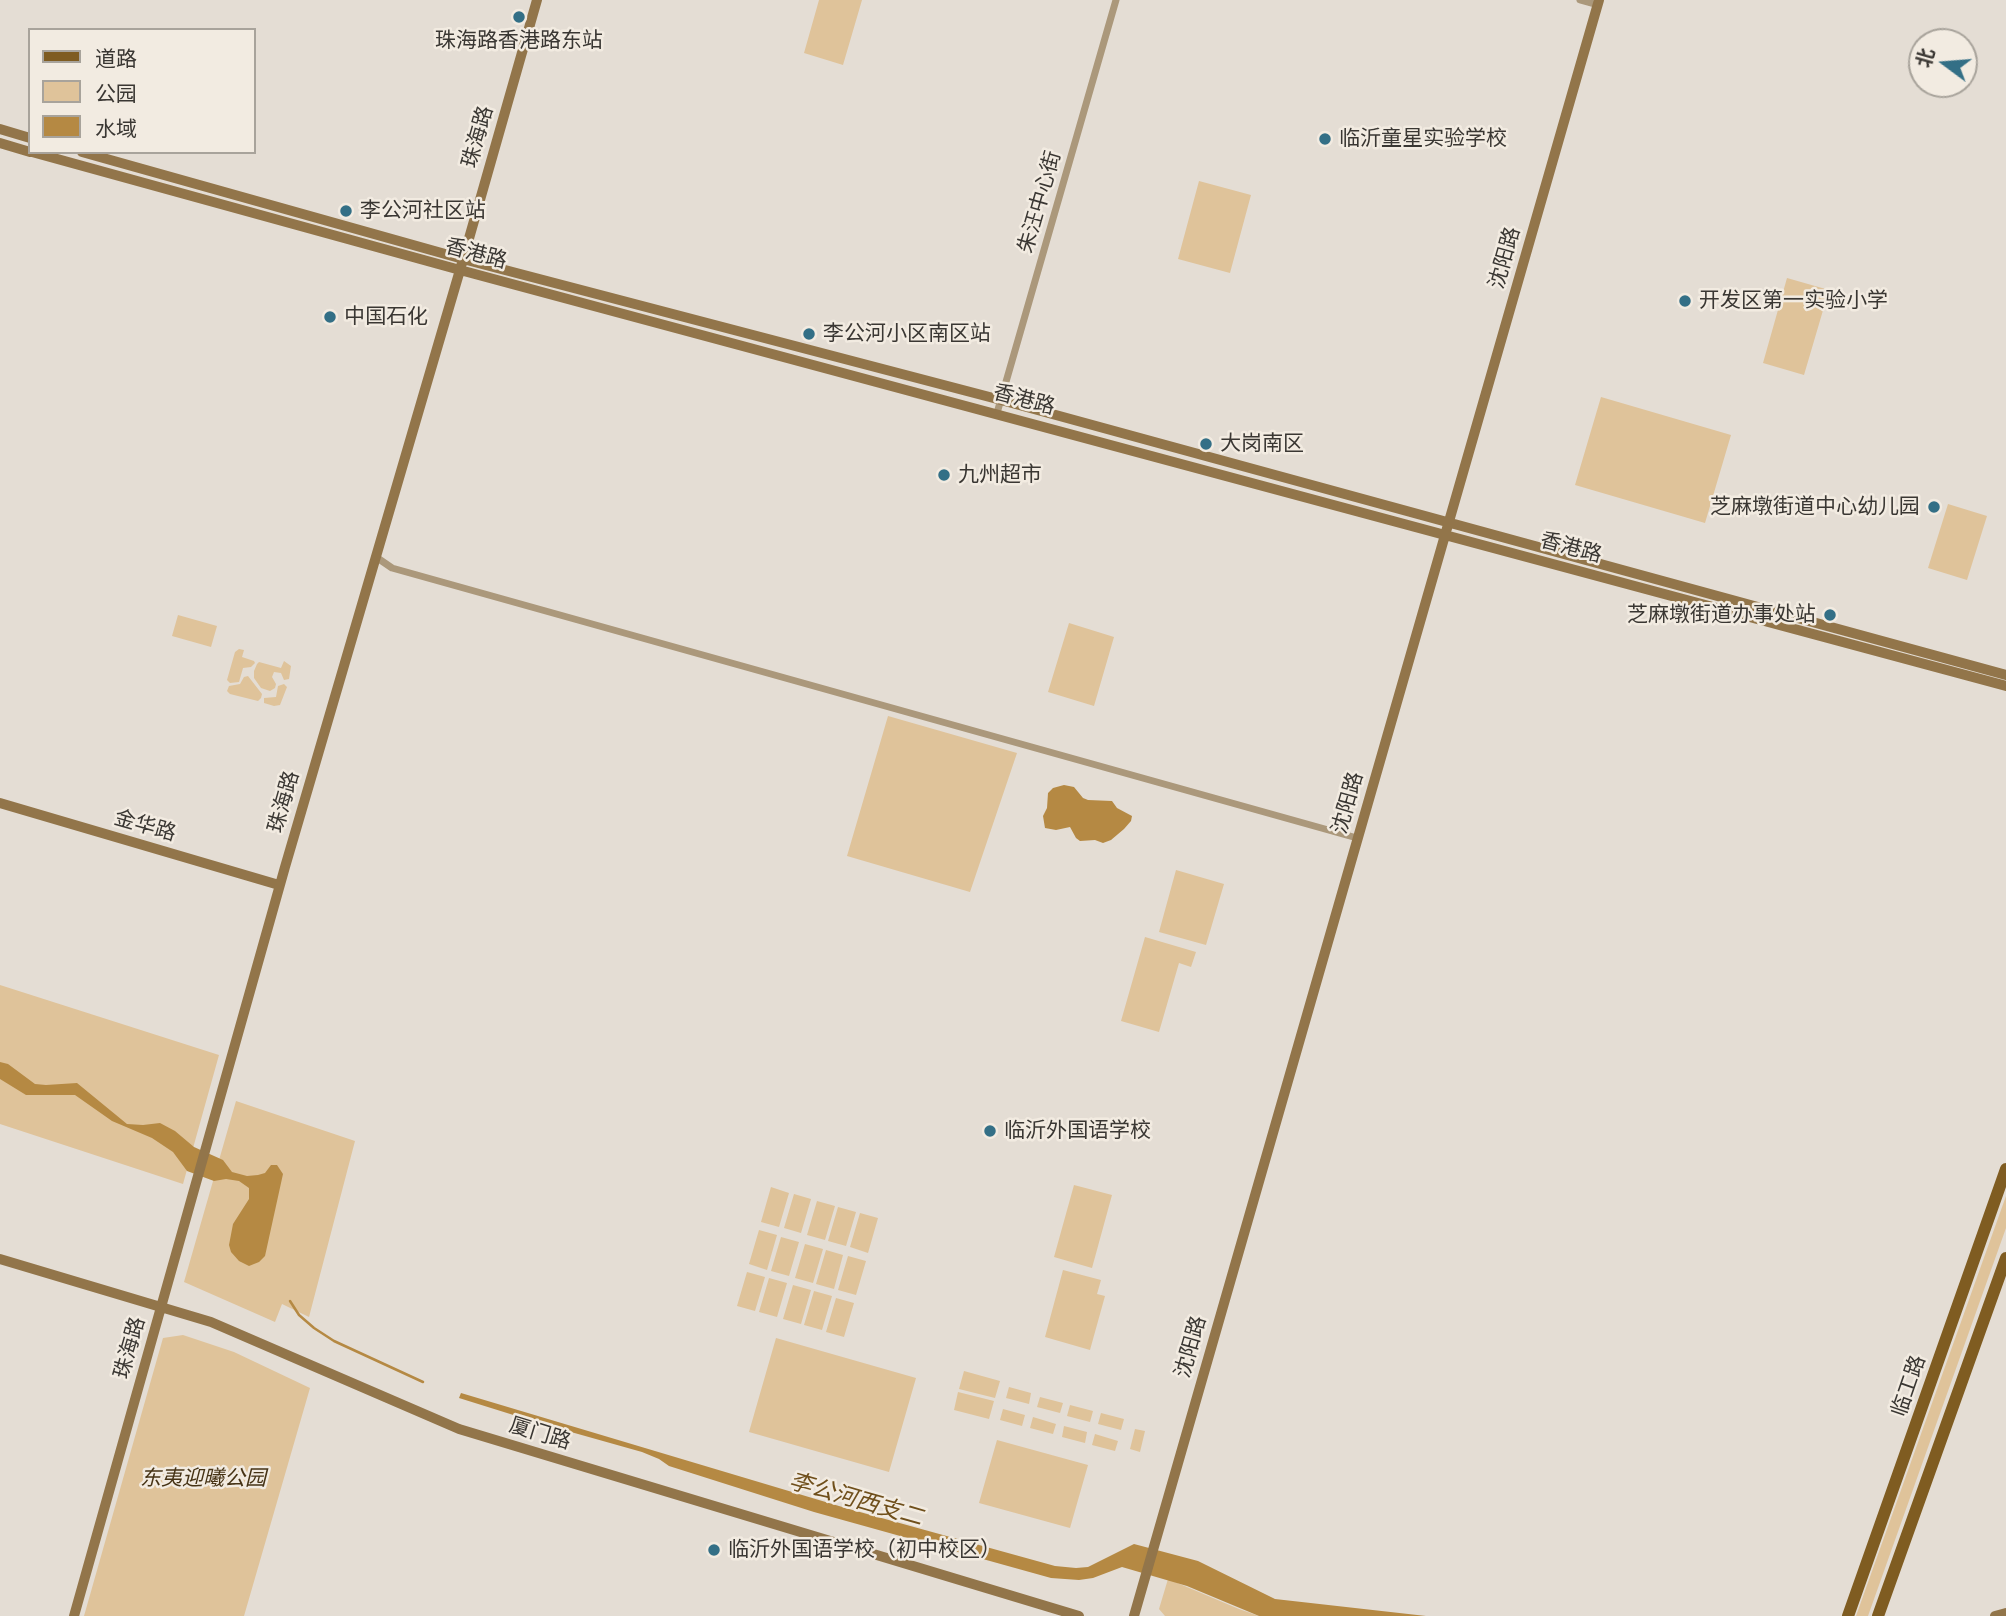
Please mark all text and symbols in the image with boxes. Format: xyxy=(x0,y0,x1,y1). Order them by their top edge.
marker: 珠海路香港路东站 xyxy=(511,9,527,25)
legend xyxy=(28,28,256,154)
place label: 珠海路香港路东站 xyxy=(435,28,603,54)
north arrow xyxy=(1908,28,1978,98)
text: 道路 xyxy=(95,44,137,72)
text: 北 xyxy=(1911,45,1939,70)
text: 公园 xyxy=(95,79,137,107)
street label: 珠海路 xyxy=(457,103,499,171)
text: 水域 xyxy=(95,114,137,142)
place label: 临沂童星实验学校 xyxy=(1339,126,1507,152)
marker: 临沂童星实验学校 xyxy=(1317,131,1333,147)
street label: 朱汪中心街 xyxy=(1013,148,1067,256)
place label: 李公河社区站 xyxy=(360,198,486,224)
marker: 李公河社区站 xyxy=(338,203,354,219)
street label: 沈阳路 xyxy=(1484,224,1526,292)
street label: 香港路 xyxy=(442,234,510,274)
place label: 开发区第一实验小学 xyxy=(1699,288,1888,314)
marker: 开发区第一实验小学 xyxy=(1677,293,1693,309)
place label: 中国石化 xyxy=(344,304,428,330)
marker: 中国石化 xyxy=(322,309,338,325)
place label: 李公河小区南区站 xyxy=(823,321,991,347)
marker: 李公河小区南区站 xyxy=(801,326,817,342)
street label: 香港路 xyxy=(990,380,1058,420)
place label: 大岗南区 xyxy=(1220,431,1304,457)
marker: 大岗南区 xyxy=(1198,436,1214,452)
place label: 九州超市 xyxy=(958,462,1042,488)
marker: 九州超市 xyxy=(936,467,952,483)
place label: 芝麻墩街道中心幼儿园 xyxy=(1710,494,1920,520)
marker: 芝麻墩街道中心幼儿园 xyxy=(1926,499,1942,515)
street label: 香港路 xyxy=(1537,528,1605,568)
place label: 芝麻墩街道办事处站 xyxy=(1627,602,1816,628)
marker: 芝麻墩街道办事处站 xyxy=(1822,607,1838,623)
street label: 珠海路 xyxy=(263,768,305,836)
street label: 沈阳路 xyxy=(1327,769,1369,837)
street label: 金华路 xyxy=(111,805,179,847)
place label: 临沂外国语学校 xyxy=(1004,1118,1151,1144)
marker: 临沂外国语学校 xyxy=(982,1123,998,1139)
street label: 沈阳路 xyxy=(1170,1313,1212,1381)
street label: 珠海路 xyxy=(109,1314,151,1382)
street label: 临工路 xyxy=(1887,1352,1931,1420)
street label: 厦门路 xyxy=(506,1413,574,1455)
park label: 东夷迎曦公园 xyxy=(140,1466,266,1492)
water label: 李公河西支二 xyxy=(786,1468,926,1532)
place label: 临沂外国语学校（初中校区） xyxy=(728,1537,1001,1563)
marker: 临沂外国语学校（初中校区） xyxy=(706,1542,722,1558)

